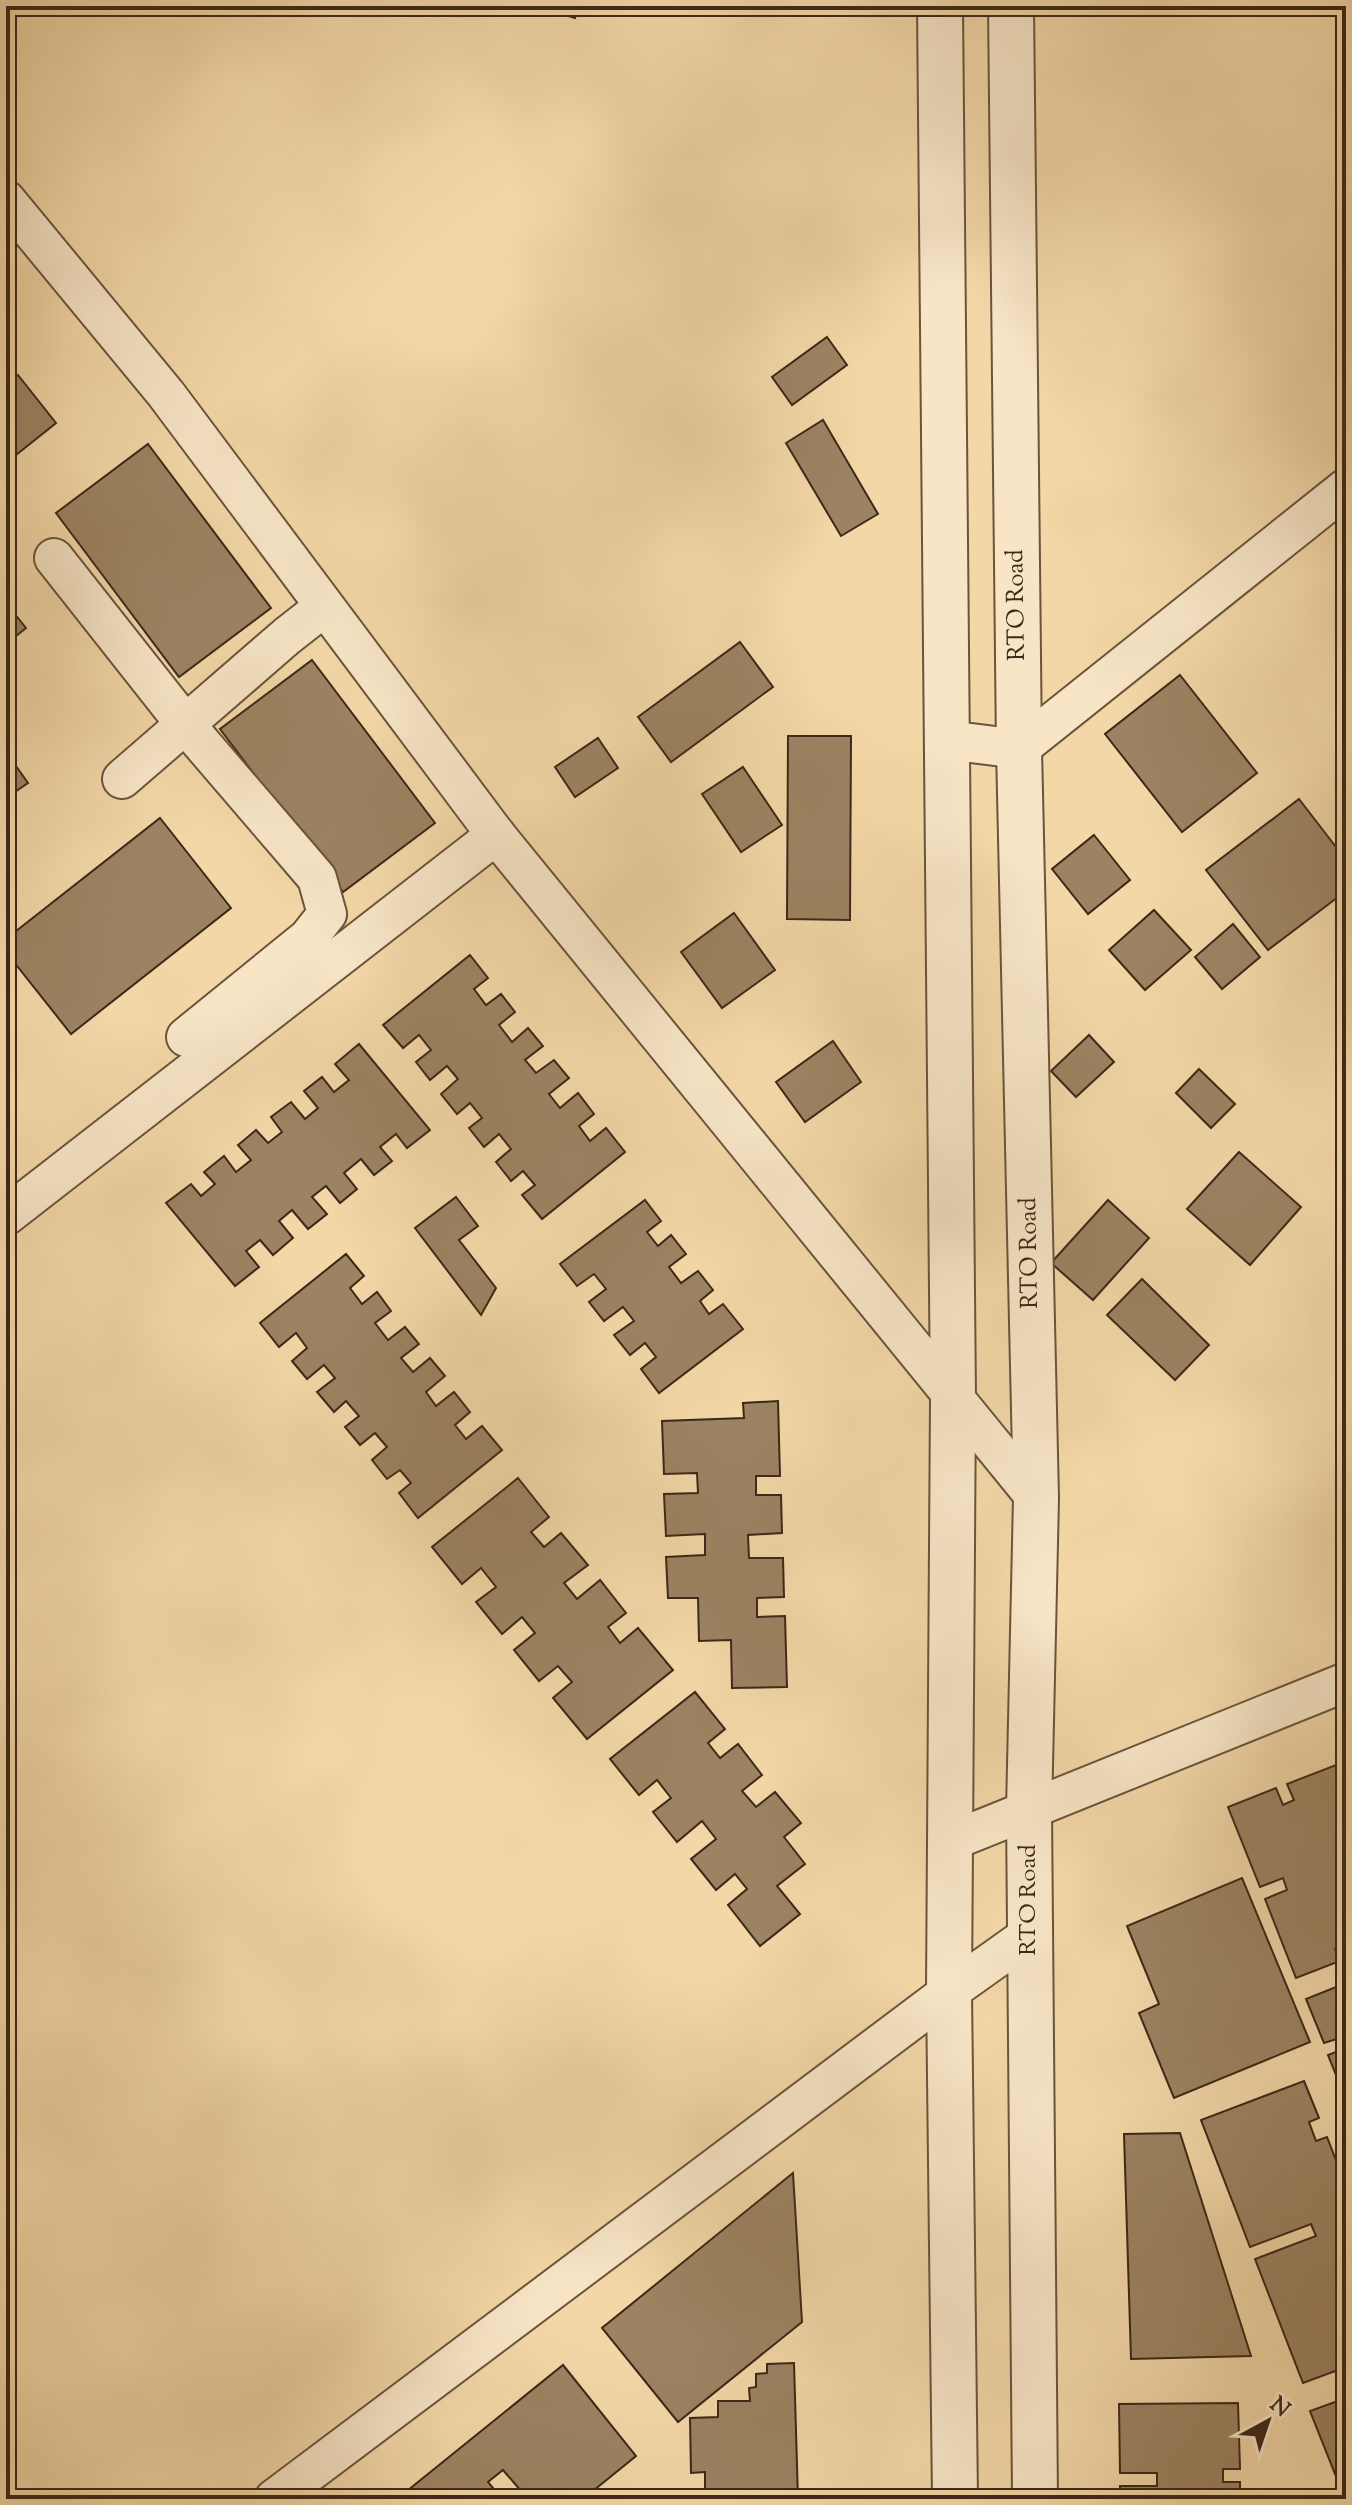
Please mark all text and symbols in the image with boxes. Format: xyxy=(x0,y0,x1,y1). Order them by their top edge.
street label: RTO Road xyxy=(999,549,1035,661)
street label: RTO Road xyxy=(1012,1197,1048,1309)
street label: RTO Road xyxy=(1012,1844,1046,1956)
north arrow xyxy=(1228,2381,1308,2461)
text: N xyxy=(1262,2390,1296,2426)

